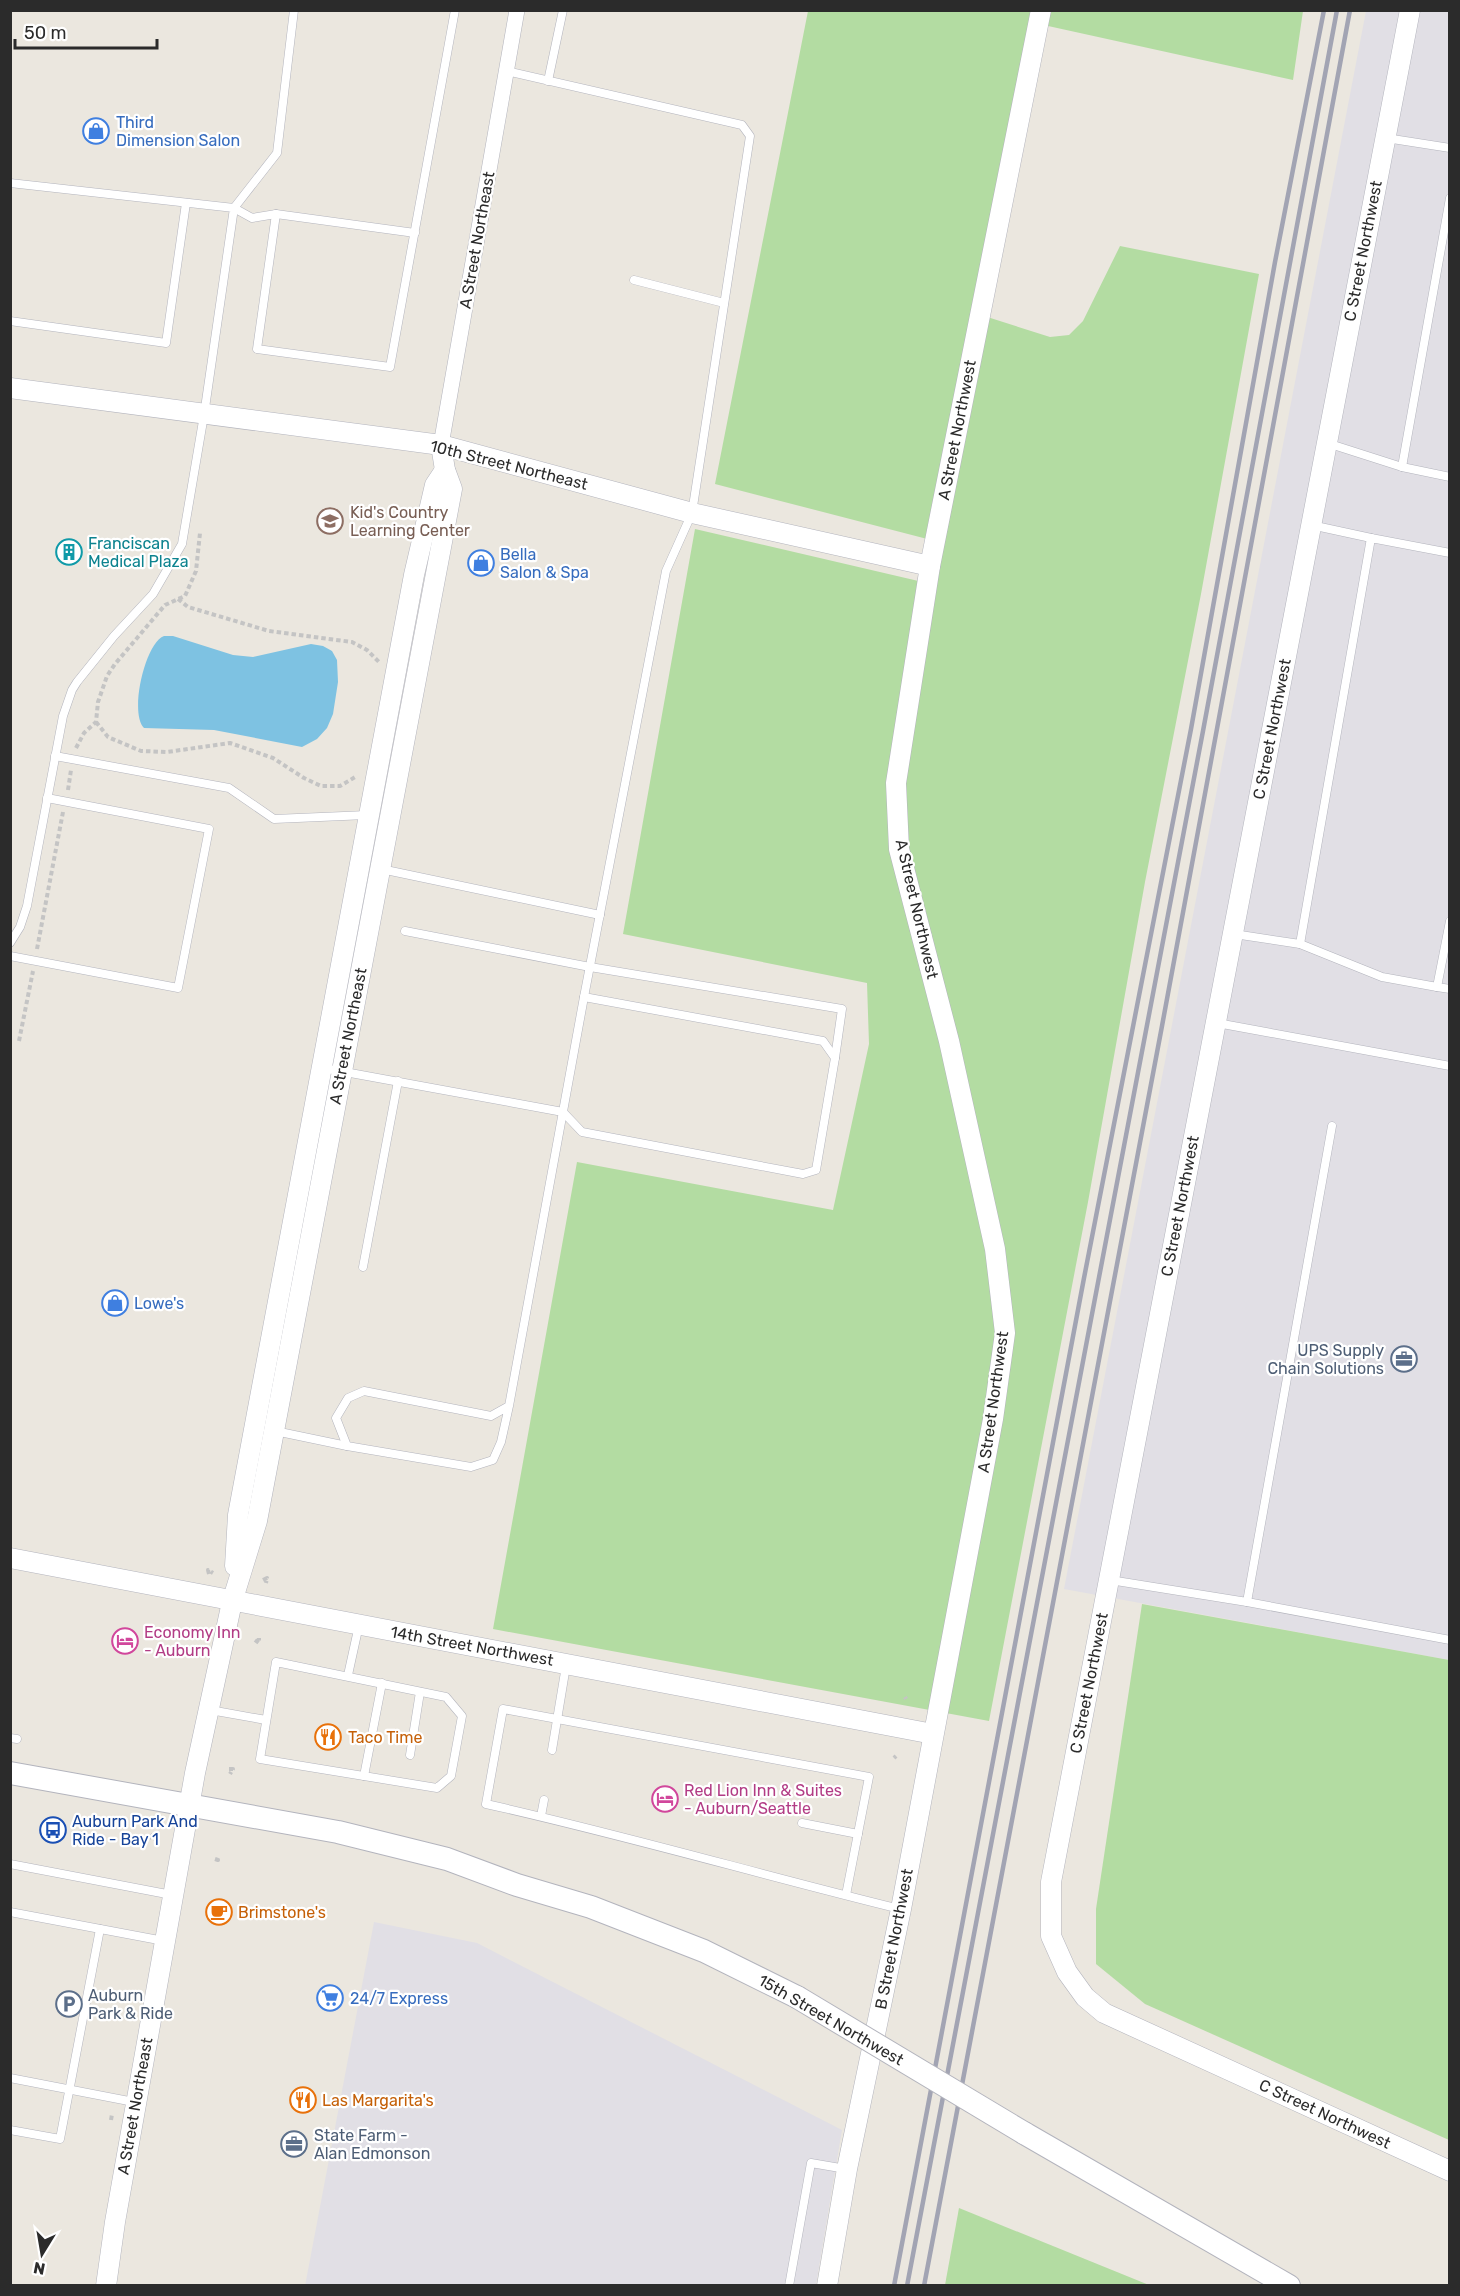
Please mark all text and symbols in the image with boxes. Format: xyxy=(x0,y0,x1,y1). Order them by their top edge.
scale bar xyxy=(15,12,158,50)
text: 50 m xyxy=(24,22,67,44)
place label: Third Dimension Salon xyxy=(116,113,240,150)
shop icon: Third Dimension Salon xyxy=(81,116,111,146)
street label: A Street Northeast xyxy=(456,170,498,310)
street label: C Street Northwest xyxy=(1340,179,1386,323)
street label: A Street Northwest xyxy=(934,358,980,502)
street label: 10th Street Northeast xyxy=(428,436,590,494)
place label: Kid's Country Learning Center xyxy=(350,503,470,540)
school or university icon: Kid's Country Learning Center xyxy=(315,506,345,536)
place label: Franciscan Medical Plaza xyxy=(88,534,189,571)
building icon: Franciscan Medical Plaza xyxy=(54,537,84,567)
place label: Bella Salon & Spa xyxy=(500,545,589,582)
shop icon: Bella Salon & Spa xyxy=(466,548,496,578)
street label: C Street Northwest xyxy=(1249,657,1295,801)
street label: A Street Northwest xyxy=(892,837,942,981)
street label: A Street Northeast xyxy=(325,966,371,1106)
street label: C Street Northwest xyxy=(1157,1134,1203,1278)
shop icon: Lowe's xyxy=(100,1288,130,1318)
place label: Lowe's xyxy=(134,1294,184,1313)
street label: A Street Northwest xyxy=(974,1330,1012,1474)
place label: UPS Supply Chain Solutions xyxy=(1267,1341,1384,1378)
office icon: UPS Supply Chain Solutions xyxy=(1389,1344,1419,1374)
street label: C Street Northwest xyxy=(1066,1611,1112,1755)
street label: 14th Street Northwest xyxy=(389,1622,555,1670)
place label: Economy Inn - Auburn xyxy=(144,1623,241,1660)
hotel icon: Economy Inn - Auburn xyxy=(110,1626,140,1656)
restaurant icon: Taco Time xyxy=(313,1722,343,1752)
place label: Taco Time xyxy=(348,1728,422,1747)
place label: Red Lion Inn & Suites - Auburn/Seattle xyxy=(684,1781,842,1818)
hotel icon: Red Lion Inn & Suites - Auburn/Seattle xyxy=(650,1784,680,1814)
place label: Auburn Park And Ride - Bay 1 xyxy=(72,1812,198,1849)
bus stop icon: Auburn Park And Ride - Bay 1 xyxy=(38,1815,68,1845)
street label: B Street Northwest xyxy=(871,1867,917,2011)
cafe icon: Brimstone's xyxy=(204,1897,234,1927)
place label: Brimstone's xyxy=(238,1903,326,1922)
street label: 15th Street Northwest xyxy=(755,1971,907,2069)
supermarket icon: 24/7 Express xyxy=(315,1983,345,2013)
place label: Auburn Park & Ride xyxy=(88,1986,173,2023)
parking icon: Auburn Park & Ride xyxy=(54,1989,84,2019)
place label: 24/7 Express xyxy=(350,1989,448,2008)
street label: A Street Northeast xyxy=(114,2036,156,2176)
street label: C Street Northwest xyxy=(1256,2075,1394,2153)
restaurant icon: Las Margarita's xyxy=(288,2085,318,2115)
place label: Las Margarita's xyxy=(322,2091,434,2110)
place label: State Farm - Alan Edmonson xyxy=(314,2126,430,2163)
office icon: State Farm - Alan Edmonson xyxy=(279,2129,309,2159)
north arrow xyxy=(12,2224,72,2284)
text: N xyxy=(32,2258,47,2279)

